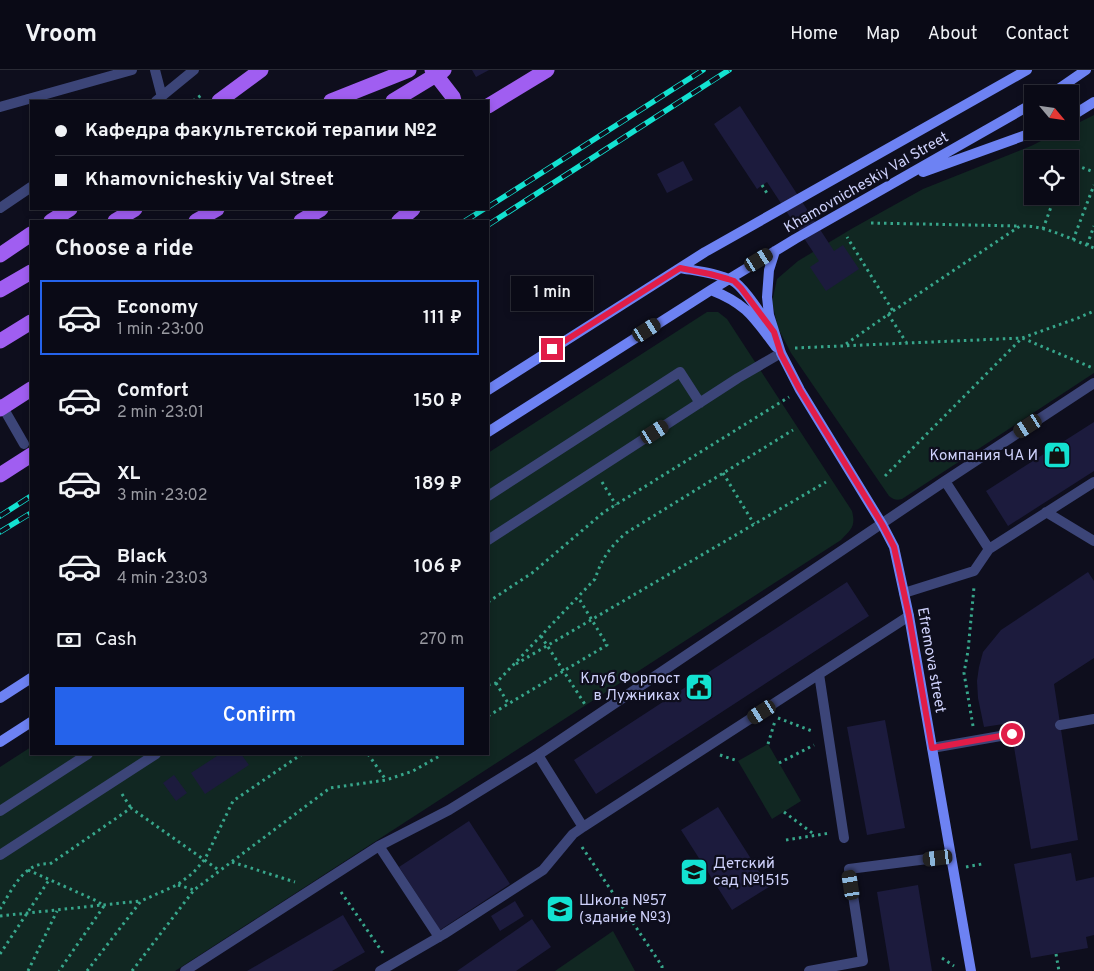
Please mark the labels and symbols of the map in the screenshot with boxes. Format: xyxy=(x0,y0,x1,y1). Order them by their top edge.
north arrow xyxy=(1024,85,1079,140)
street label: Khamovnicheskiy Val Street xyxy=(781,128,952,238)
car xyxy=(742,246,775,274)
callout: 1 min xyxy=(511,276,593,312)
car xyxy=(630,316,663,344)
route end xyxy=(541,338,563,360)
car xyxy=(1011,412,1044,440)
car xyxy=(638,418,671,446)
shop icon: Компания ЧА И xyxy=(1042,440,1072,470)
place label: Компания ЧА И xyxy=(930,447,1038,466)
street label: Efremova street xyxy=(912,606,949,715)
place label: Клуб Форпост в Лужниках xyxy=(580,670,680,706)
public building icon: Клуб Форпост в Лужниках xyxy=(684,672,714,702)
car xyxy=(745,698,778,726)
route start xyxy=(1001,723,1023,745)
car xyxy=(922,849,953,867)
place label: Детский сад №1515 xyxy=(713,855,789,891)
school or university icon: Детский сад №1515 xyxy=(679,857,709,887)
car xyxy=(841,869,860,901)
place label: Школа №57 (здание №3) xyxy=(579,892,671,928)
school or university icon: Школа №57 (здание №3) xyxy=(545,894,575,924)

